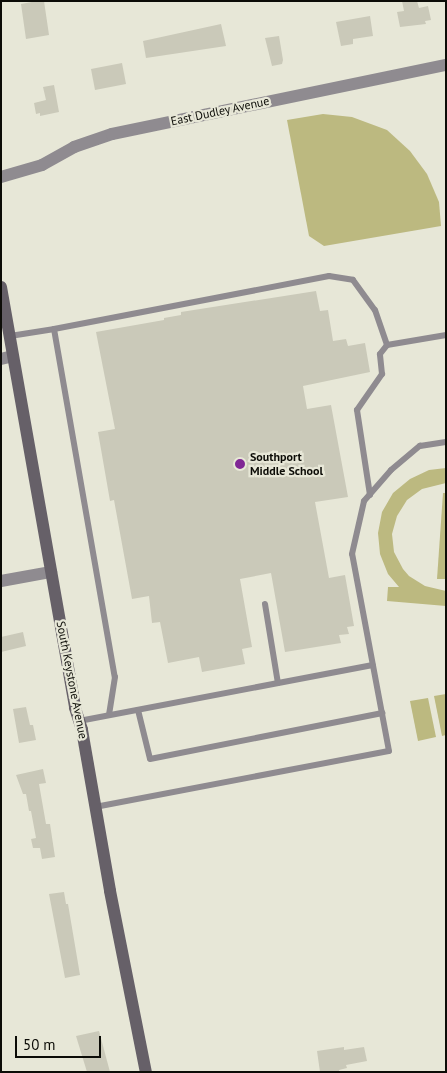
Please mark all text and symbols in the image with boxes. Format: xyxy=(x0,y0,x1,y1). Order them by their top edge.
street label: East Dudley Avenue xyxy=(169,93,271,129)
place label: Southport Middle School xyxy=(250,450,323,478)
marker: Southport Middle School xyxy=(234,458,246,470)
street label: South Keystone Avenue xyxy=(53,620,91,740)
scale bar xyxy=(18,1026,104,1058)
text: 50 m xyxy=(23,1035,56,1054)

